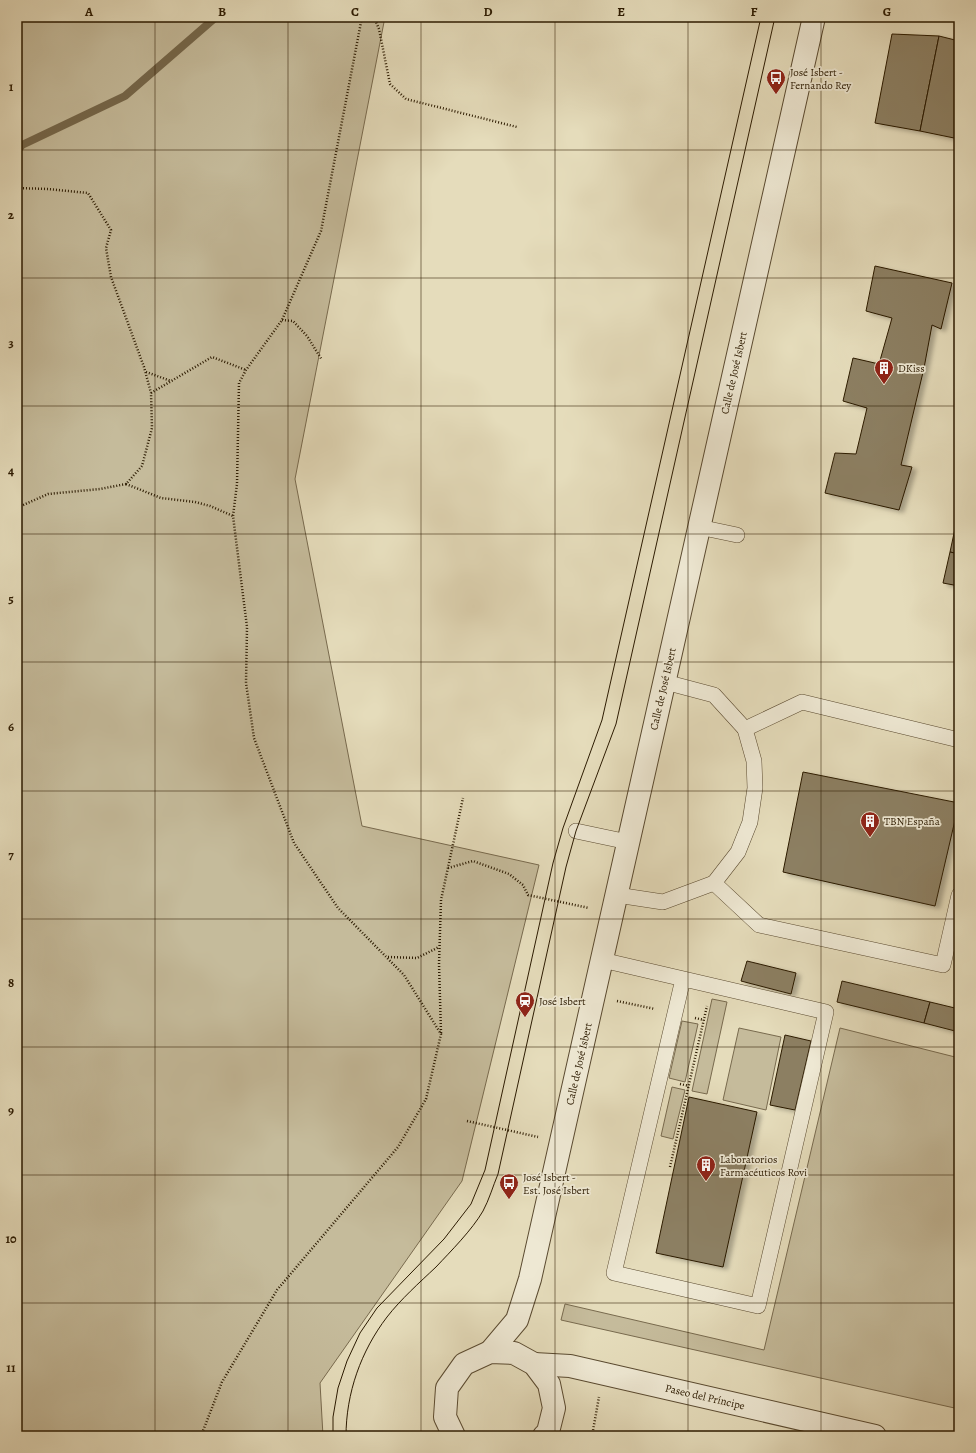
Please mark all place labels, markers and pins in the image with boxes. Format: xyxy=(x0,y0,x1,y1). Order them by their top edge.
place label: José Isbert - Fernando Rey xyxy=(790,65,851,93)
bus stop icon: José Isbert - Fernando Rey xyxy=(765,67,787,95)
building icon: DKiss xyxy=(873,357,895,385)
place label: DKiss xyxy=(898,361,925,376)
building icon: TBN España xyxy=(859,810,881,838)
place label: TBN España xyxy=(884,814,941,829)
station icon: José Isbert xyxy=(514,990,536,1018)
place label: José Isbert xyxy=(539,994,586,1009)
place label: Laboratorios Farmacéuticos Rovi xyxy=(720,1152,807,1180)
building icon: Laboratorios Farmacéuticos Rovi xyxy=(695,1154,717,1182)
place label: José Isbert - Est. José Isbert xyxy=(523,1170,590,1198)
bus stop icon: José Isbert - Est. José Isbert xyxy=(498,1172,520,1200)

